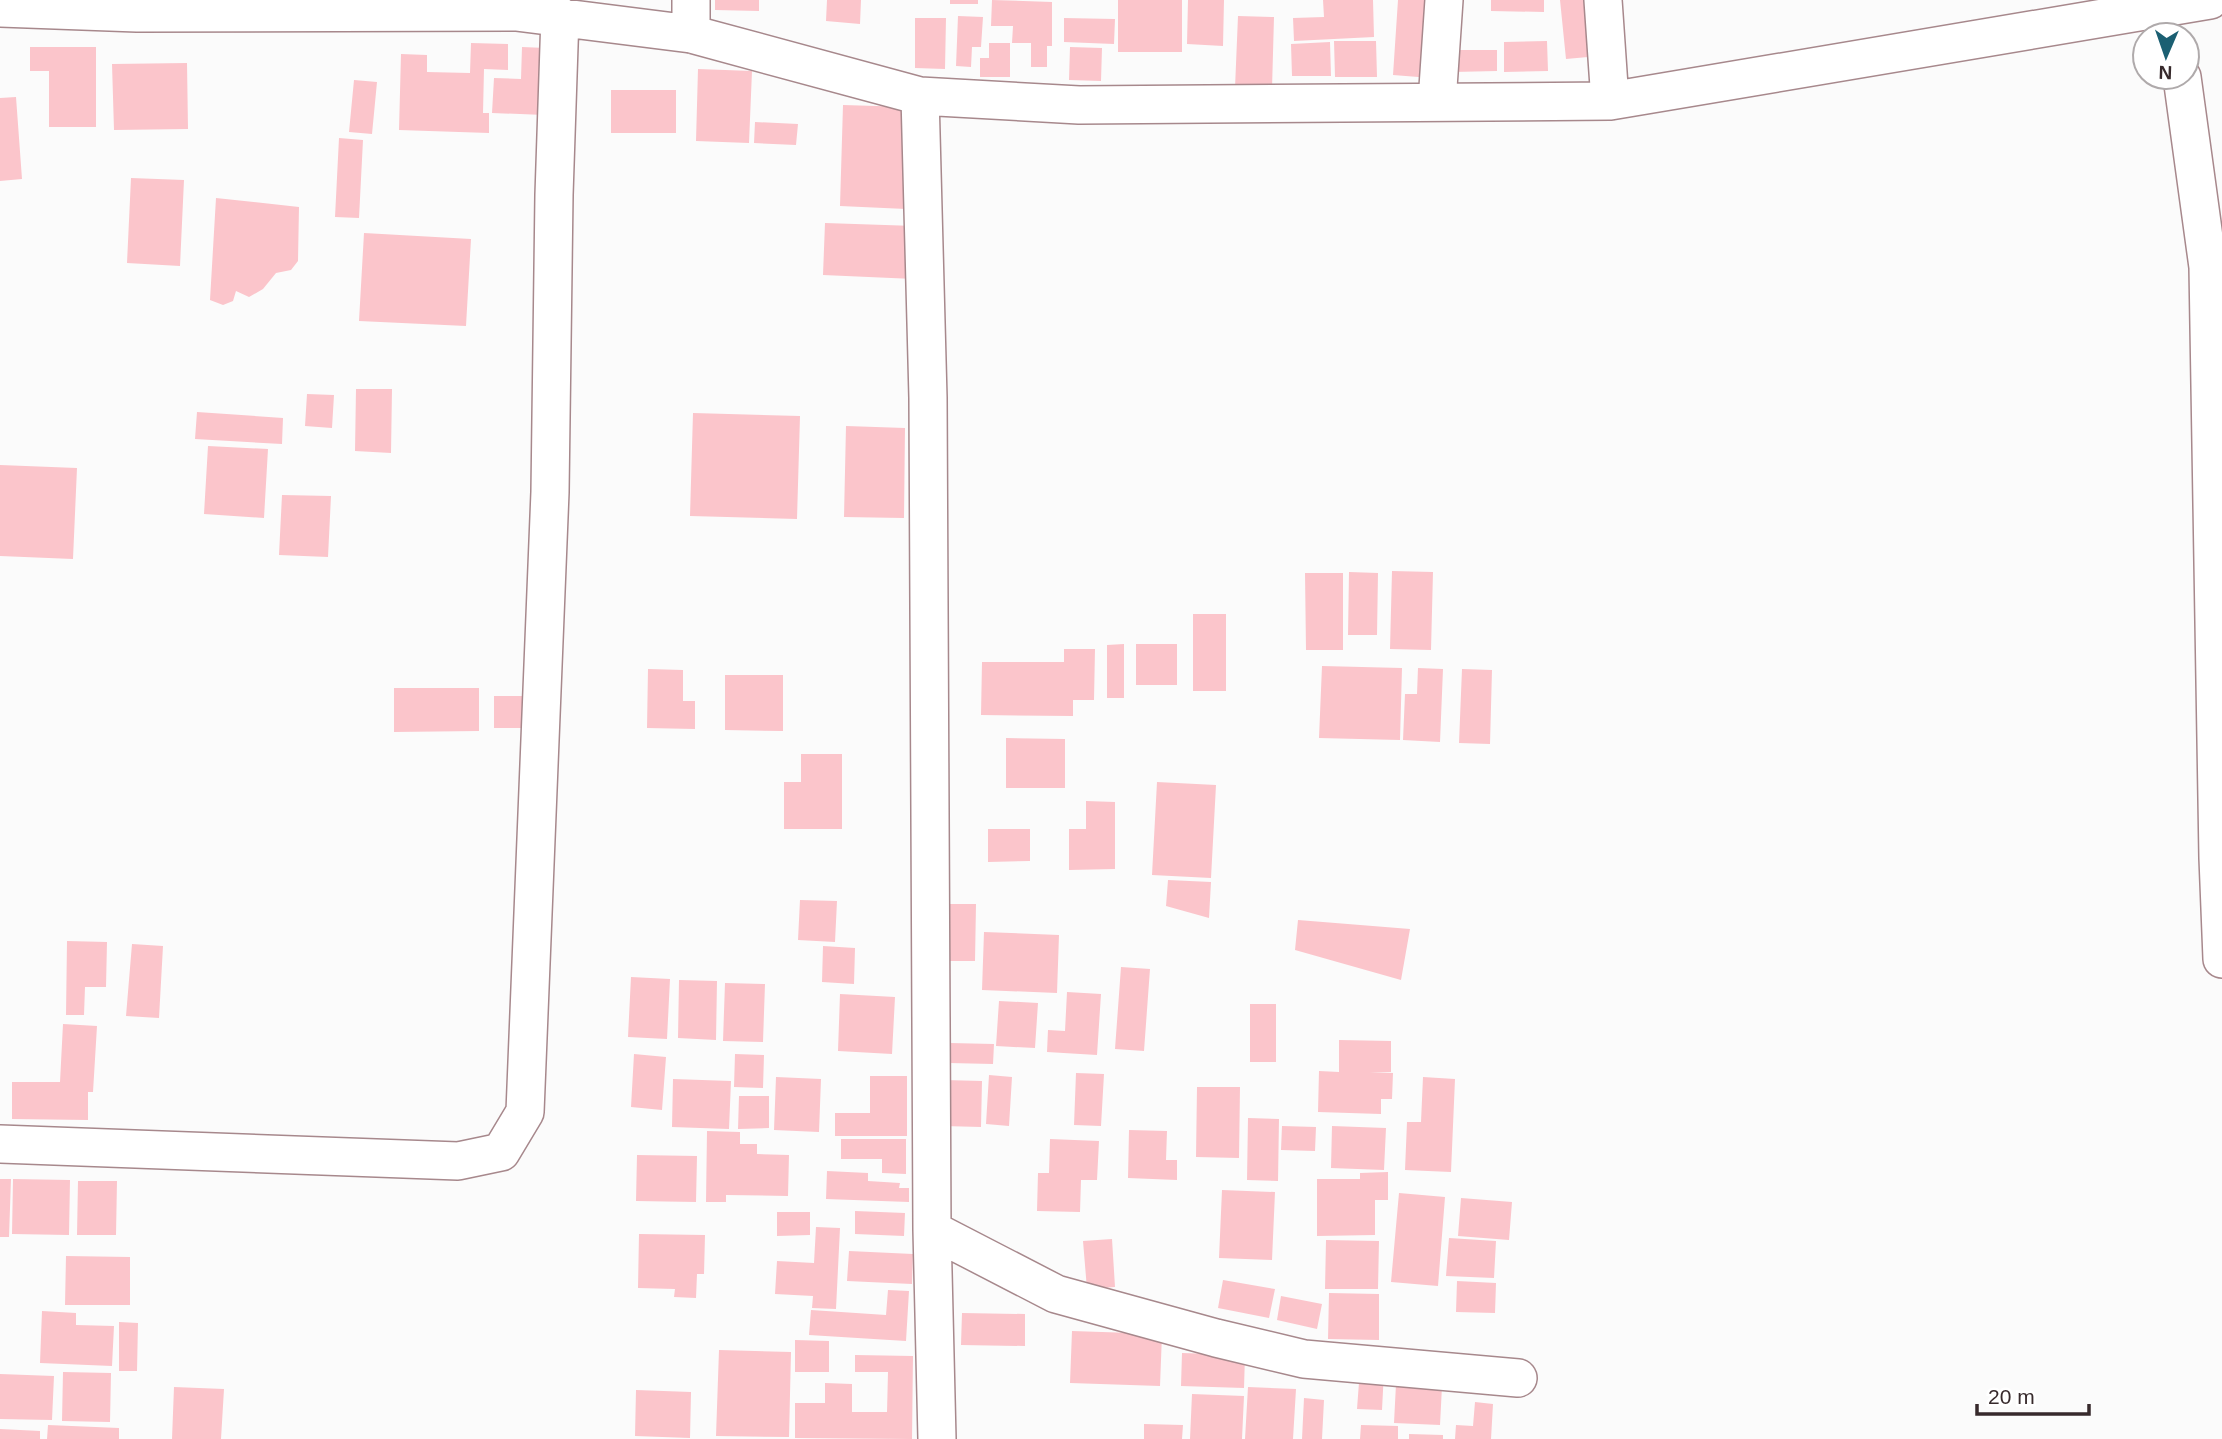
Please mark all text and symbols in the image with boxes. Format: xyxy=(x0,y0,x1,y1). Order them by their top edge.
north arrow xyxy=(2131,21,2201,91)
text: N xyxy=(2158,62,2173,83)
scale bar xyxy=(1977,1372,2089,1416)
text: 20 m xyxy=(1988,1385,2035,1408)

